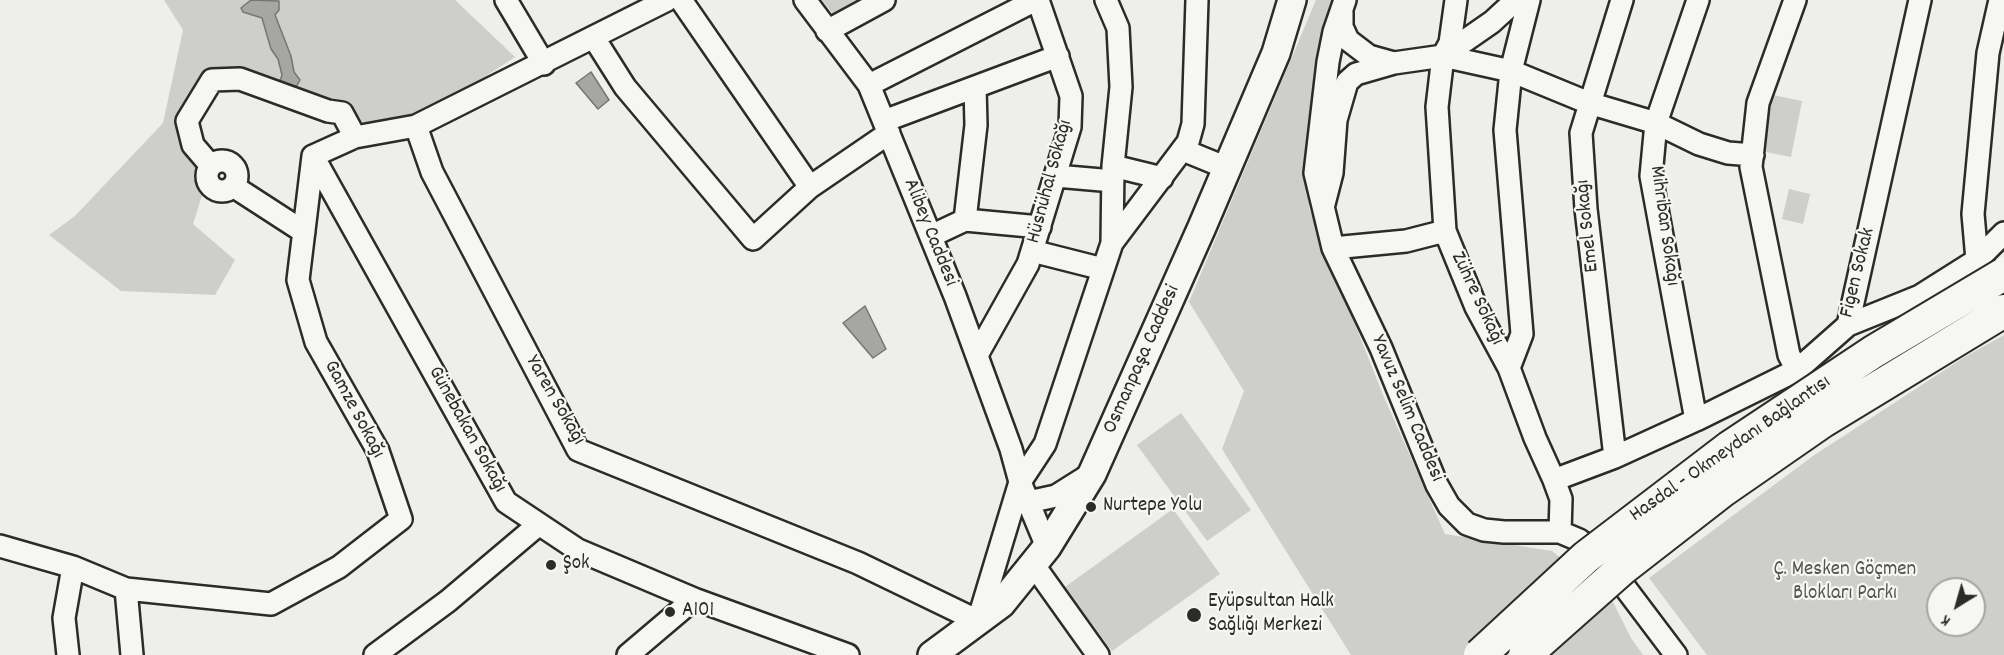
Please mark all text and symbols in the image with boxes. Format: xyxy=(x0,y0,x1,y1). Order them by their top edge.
street label: Hüsnühal Sokağı xyxy=(1022,118,1080,246)
street label: Mihriban Sokağı xyxy=(1642,164,1684,288)
street label: Alibey Caddesi xyxy=(896,176,962,290)
street label: Emel Sokağı xyxy=(1572,178,1606,274)
street label: Figen Sokak xyxy=(1836,225,1882,321)
street label: Zühre Sokağı xyxy=(1443,248,1509,350)
street label: Osmanpaşa Caddesi xyxy=(1099,282,1187,438)
street label: Yavuz Selim Caddesi xyxy=(1364,332,1448,486)
street label: Yaren Sokağı xyxy=(518,352,590,450)
street label: Gamze Sokağı xyxy=(317,357,389,463)
street label: Günebakan Sokağı xyxy=(421,362,511,498)
street label: Hasdal - Okmeydanı Bağlantısı xyxy=(1626,371,1836,529)
place label: Nurtepe Yolu xyxy=(1103,494,1202,520)
marker: Nurtepe Yolu xyxy=(1084,500,1098,514)
place label: Şok xyxy=(563,552,590,578)
marker: Şok xyxy=(544,558,558,572)
park label: Ç. Mesken Göçmen Blokları Parkı xyxy=(1774,558,1916,608)
north arrow xyxy=(1926,577,1986,637)
place label: Eyüpsultan Halk Sağlığı Merkezi xyxy=(1208,590,1334,640)
place label: A101 xyxy=(682,599,714,625)
marker: A101 xyxy=(663,605,677,619)
marker: Eyüpsultan Halk Sağlığı Merkezi xyxy=(1185,606,1203,624)
text: K xyxy=(1936,609,1956,632)

